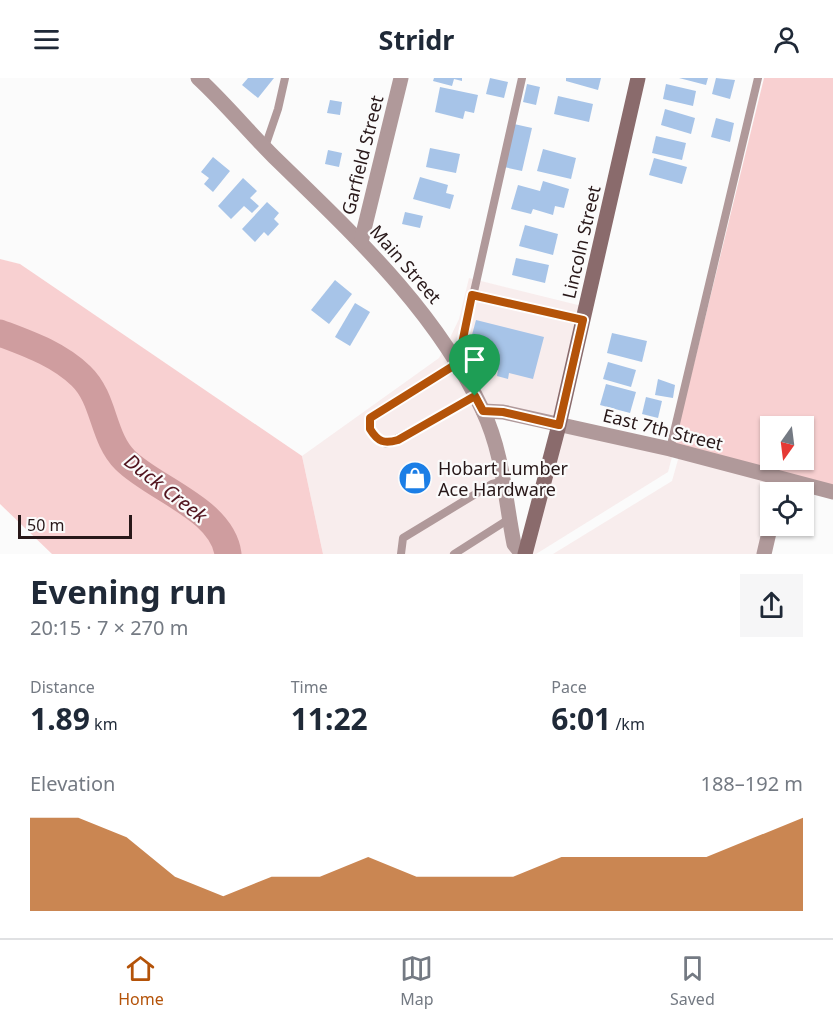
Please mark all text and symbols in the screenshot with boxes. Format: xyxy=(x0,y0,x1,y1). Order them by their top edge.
text: Stridr xyxy=(379,21,454,58)
icon: menu xyxy=(30,23,63,56)
icon: person xyxy=(770,23,803,56)
street label: Garfield Street xyxy=(336,92,389,217)
street label: Lincoln Street xyxy=(556,183,606,301)
street label: Main Street xyxy=(365,219,447,309)
pin xyxy=(449,334,500,396)
icon: arrive xyxy=(458,343,491,376)
street label: East 7th Street xyxy=(601,403,726,456)
north arrow xyxy=(760,416,814,470)
map controls xyxy=(760,416,814,536)
water label: Duck Creek xyxy=(119,447,214,530)
place label: Hobart Lumber Ace Hardware xyxy=(438,456,569,501)
shop icon: Hobart Lumber Ace Hardware xyxy=(397,460,433,496)
button: locate xyxy=(760,482,814,536)
scale bar xyxy=(18,512,132,540)
text: 50 m xyxy=(27,514,64,536)
text: Evening run xyxy=(30,569,227,614)
button: share xyxy=(740,574,803,637)
text: 20:15 · 7 × 270 m xyxy=(30,614,188,641)
text: Distance xyxy=(30,676,95,698)
text: Time xyxy=(291,676,328,698)
text: Pace xyxy=(551,676,587,698)
text: 1.89 xyxy=(30,698,90,739)
text: 11:22 xyxy=(291,698,368,739)
text: 6:01 xyxy=(551,698,611,739)
text: km xyxy=(90,713,118,735)
text: /km xyxy=(611,713,645,735)
text: Elevation xyxy=(30,770,115,797)
text: 188–192 m xyxy=(700,770,803,797)
tab: Home xyxy=(118,952,164,1010)
tab: Map xyxy=(400,952,434,1010)
tab: Saved xyxy=(670,952,715,1010)

